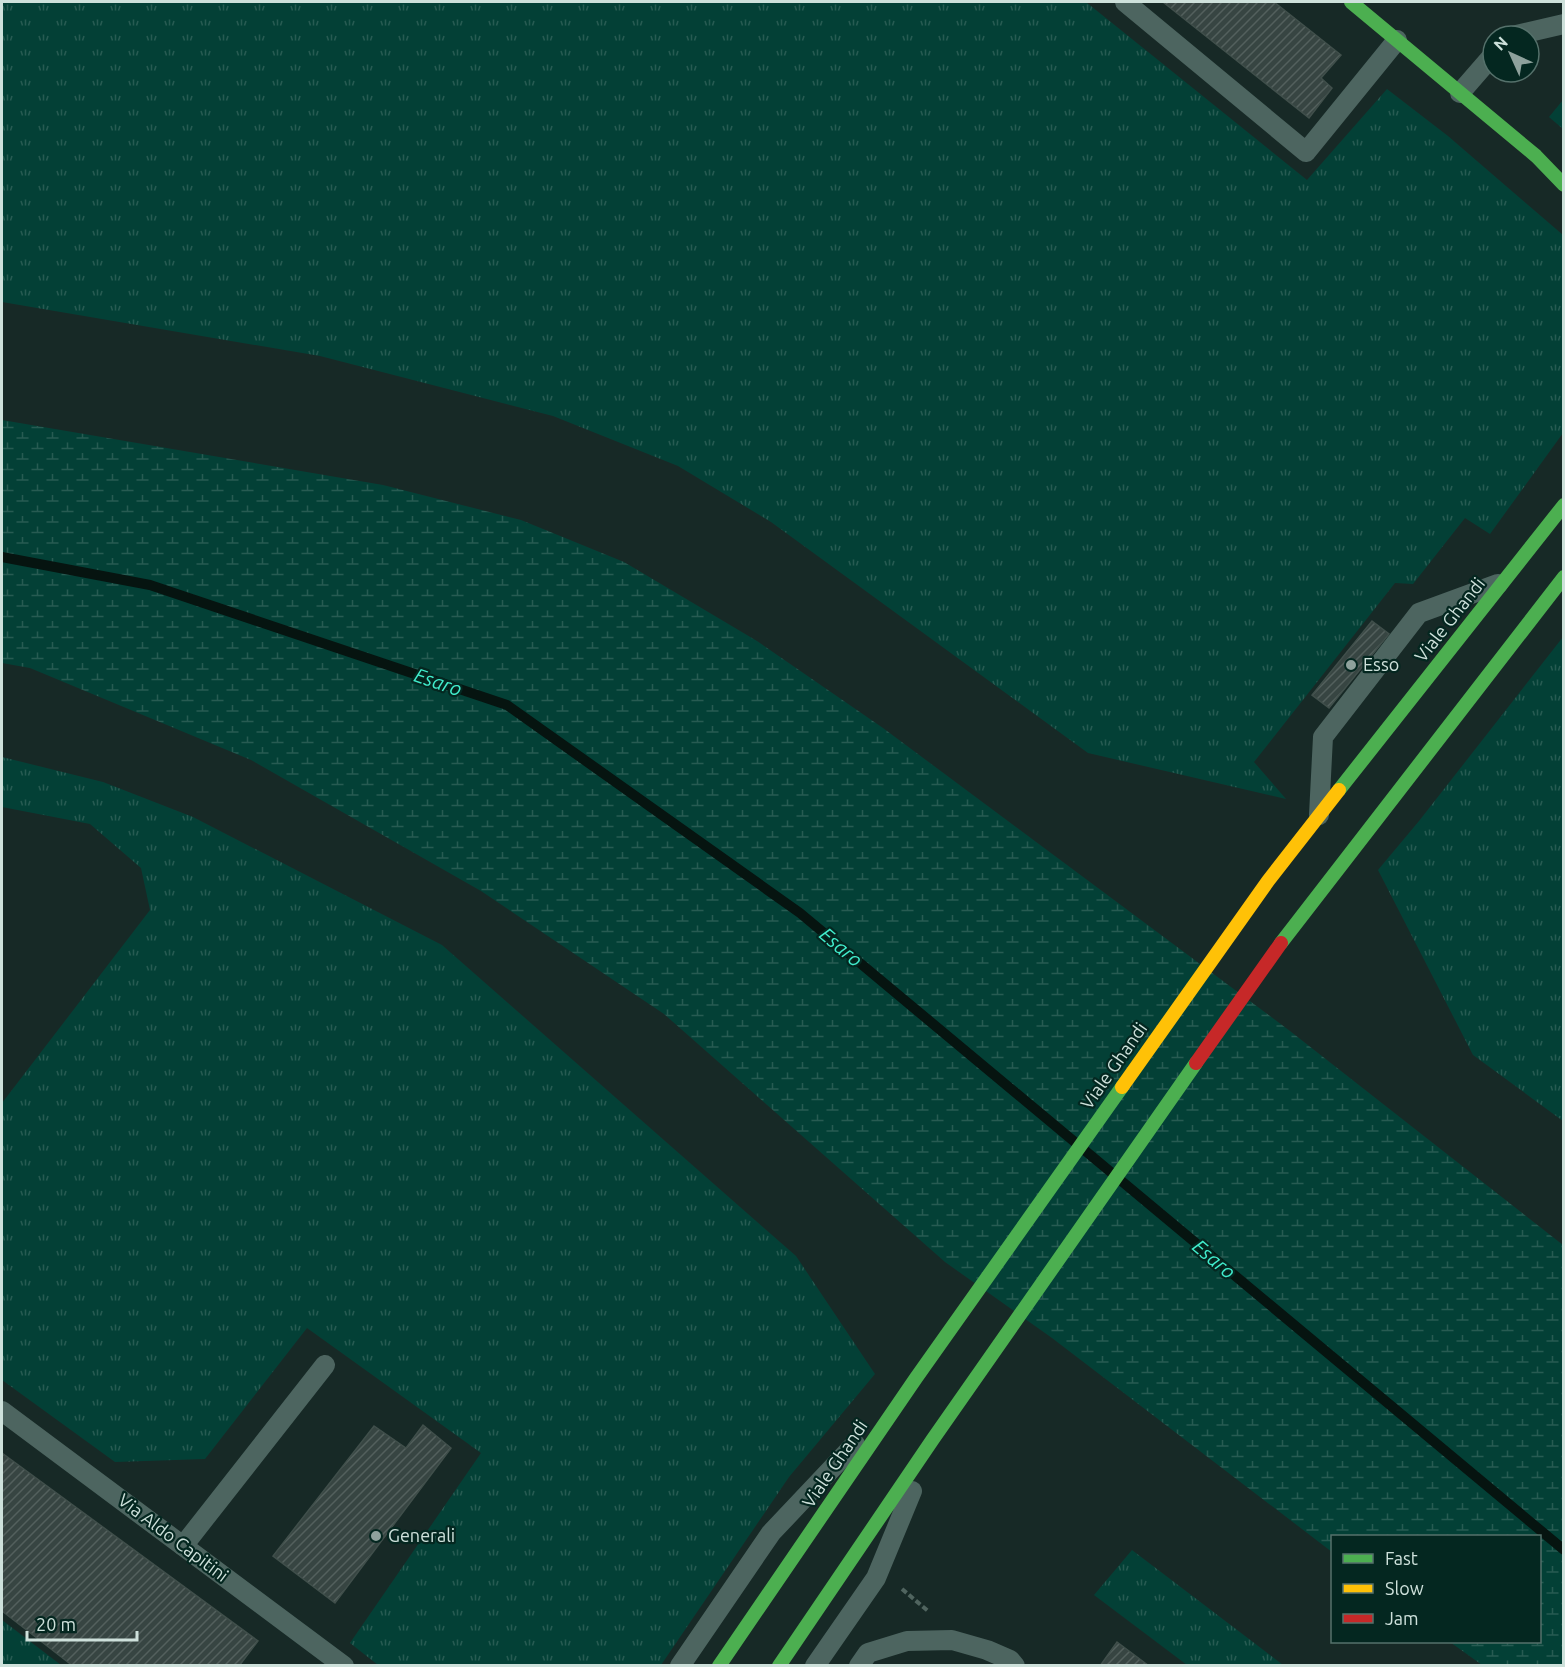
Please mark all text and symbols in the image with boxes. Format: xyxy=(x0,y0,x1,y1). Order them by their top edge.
north arrow xyxy=(1481,24,1541,84)
text: N xyxy=(1490,33,1511,54)
street label: Viale Ghandi xyxy=(1410,573,1488,665)
place label: Esso xyxy=(1363,654,1399,674)
marker: Esso xyxy=(1344,658,1358,672)
water label: Esaro xyxy=(411,663,465,700)
water label: Esaro xyxy=(815,922,867,971)
street label: Viale Ghandi xyxy=(1076,1018,1150,1113)
water label: Esaro xyxy=(1188,1234,1240,1283)
street label: Viale Ghandi xyxy=(798,1416,871,1511)
street label: Via Aldo Capitini xyxy=(115,1489,233,1585)
place label: Generali xyxy=(388,1525,455,1545)
marker: Generali xyxy=(369,1529,383,1543)
legend xyxy=(1331,1535,1541,1643)
text: Fast xyxy=(1385,1548,1418,1568)
text: Slow xyxy=(1385,1578,1424,1598)
scale bar xyxy=(27,1604,136,1642)
text: Jam xyxy=(1385,1608,1419,1628)
text: 20 m xyxy=(36,1614,76,1634)

